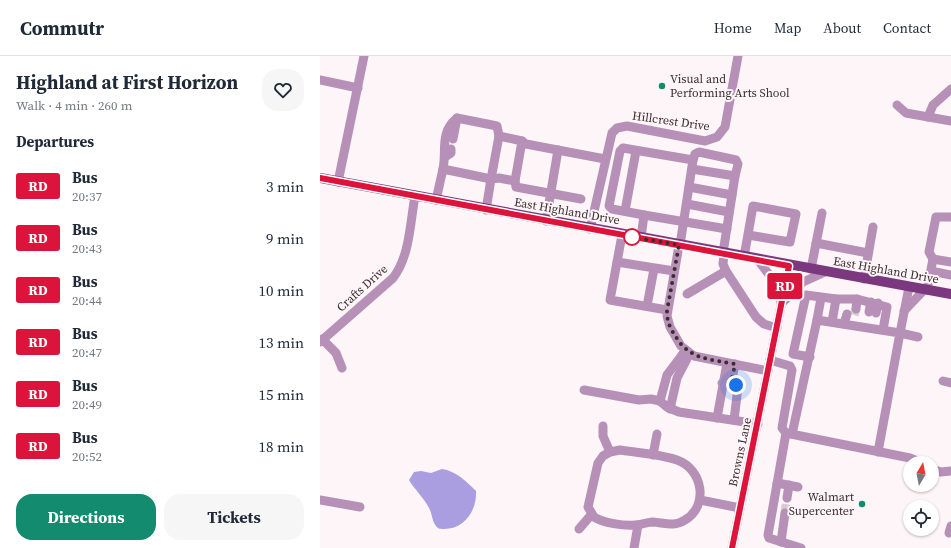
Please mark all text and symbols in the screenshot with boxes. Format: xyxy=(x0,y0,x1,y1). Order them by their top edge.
text: Commutr xyxy=(20,15,104,41)
text: Home xyxy=(714,18,752,38)
text: Map xyxy=(774,18,801,38)
text: About xyxy=(823,18,861,38)
text: Contact xyxy=(883,18,931,38)
text: Highland at First Horizon xyxy=(16,69,238,95)
button: heart xyxy=(262,69,304,111)
place label: Visual and Performing Arts Shool xyxy=(670,71,790,101)
marker: Visual and Performing Arts Shool xyxy=(657,81,667,91)
text: Walk · 4 min · 260 m xyxy=(16,97,132,114)
street label: Hillcrest Drive xyxy=(631,108,711,134)
text: Departures xyxy=(16,131,94,152)
text: Bus xyxy=(72,167,98,188)
text: RD xyxy=(28,176,48,196)
text: 3 min xyxy=(266,176,304,197)
text: 20:37 xyxy=(72,188,102,205)
street label: East Highland Drive xyxy=(513,194,621,228)
text: Bus xyxy=(72,219,98,240)
text: RD xyxy=(28,228,48,248)
text: 9 min xyxy=(266,228,304,249)
unlabelled marker xyxy=(623,228,641,246)
text: 20:43 xyxy=(72,240,102,257)
street label: East Highland Drive xyxy=(832,253,940,287)
street label: Crafts Drive xyxy=(333,261,391,315)
text: Bus xyxy=(72,271,98,292)
line badge: RD xyxy=(767,273,803,299)
text: RD xyxy=(775,276,795,296)
text: RD xyxy=(28,280,48,300)
text: 10 min xyxy=(258,280,304,301)
text: 20:44 xyxy=(72,292,102,309)
text: Bus xyxy=(72,323,98,344)
text: RD xyxy=(28,332,48,352)
text: 13 min xyxy=(258,332,304,353)
text: 20:47 xyxy=(72,344,102,361)
text: Bus xyxy=(72,375,98,396)
your location xyxy=(726,375,746,395)
text: RD xyxy=(28,384,48,404)
text: 15 min xyxy=(258,384,304,405)
text: 20:49 xyxy=(72,396,102,413)
street label: Browns Lane xyxy=(725,416,755,488)
text: Bus xyxy=(72,427,98,448)
text: RD xyxy=(28,436,48,456)
text: 18 min xyxy=(258,436,304,457)
text: 20:52 xyxy=(72,448,102,465)
north arrow xyxy=(903,456,939,492)
map controls xyxy=(903,456,939,536)
place label: Walmart Supercenter xyxy=(789,489,854,519)
button: Directions xyxy=(16,494,156,540)
button: Tickets xyxy=(164,494,304,540)
marker: Walmart Supercenter xyxy=(857,499,867,509)
button: locate xyxy=(903,500,939,536)

